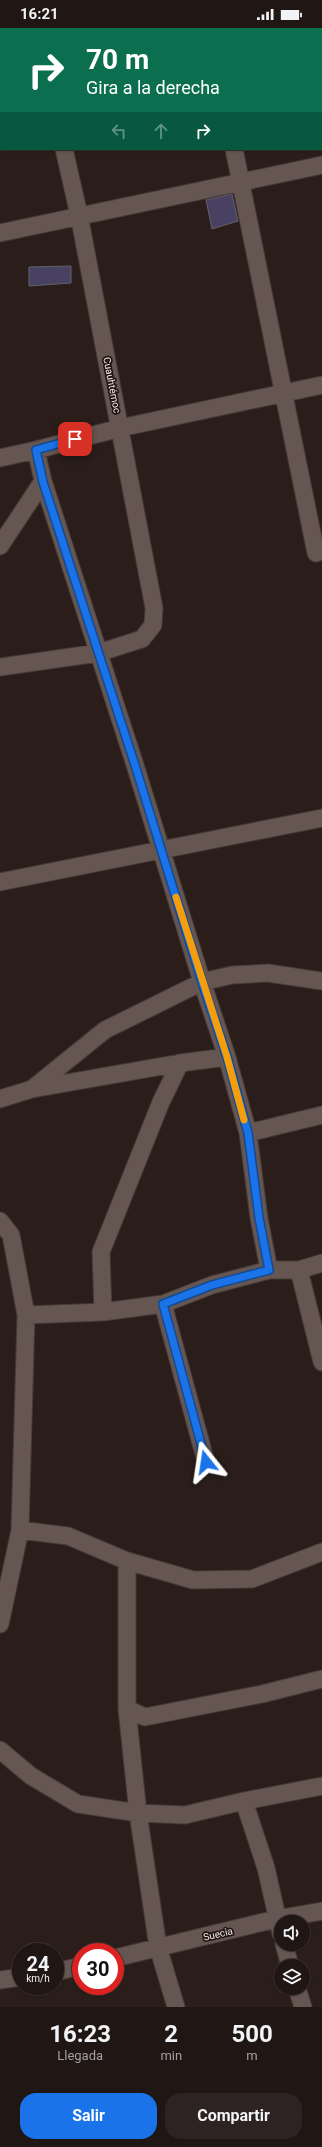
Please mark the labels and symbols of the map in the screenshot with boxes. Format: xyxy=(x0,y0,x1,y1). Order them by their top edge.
street label: Cuauhtémoc xyxy=(101,356,123,414)
pin xyxy=(58,422,92,456)
position arrow xyxy=(185,1441,227,1483)
street label: Suecia xyxy=(202,1925,234,1943)
speed limit sign: 30 xyxy=(72,1943,124,1995)

